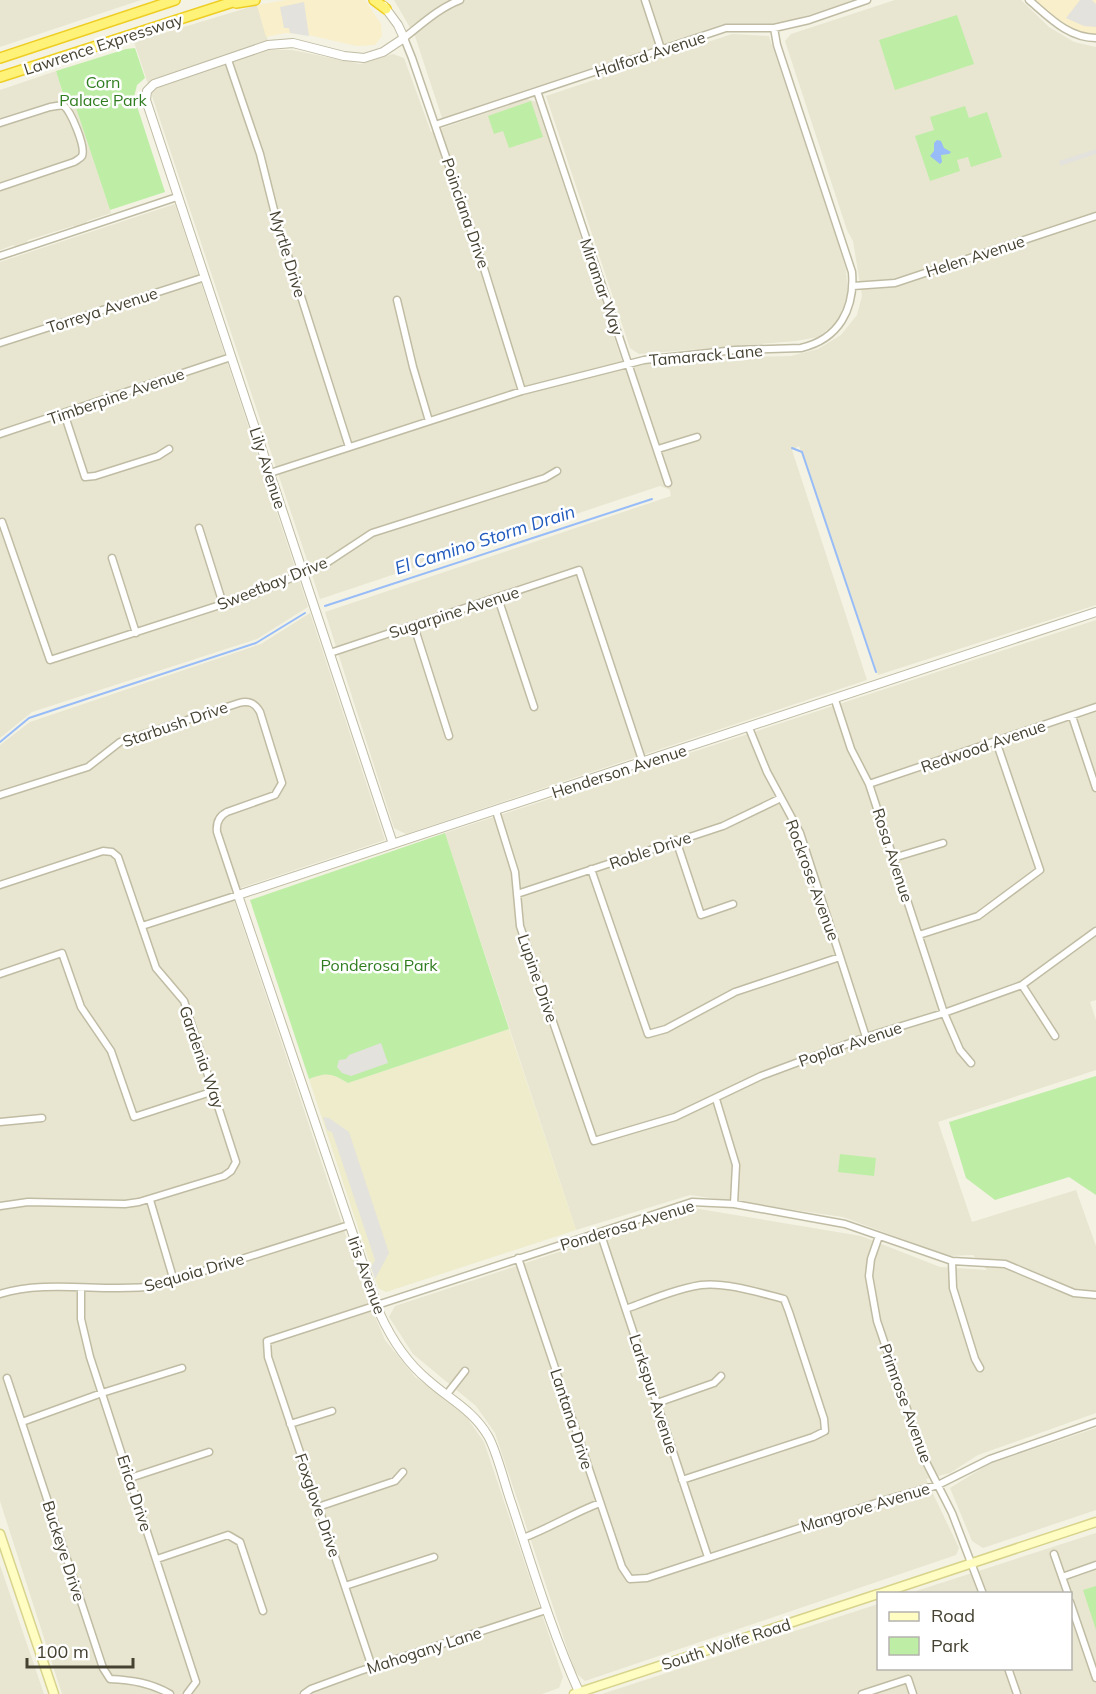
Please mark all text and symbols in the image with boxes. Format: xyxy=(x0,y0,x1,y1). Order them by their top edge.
street label: Lawrence Expressway xyxy=(21,9,186,79)
street label: Halford Avenue xyxy=(592,27,708,81)
park label: Corn Palace Park xyxy=(59,72,147,110)
street label: Poinciana Drive xyxy=(438,155,494,271)
street label: Myrtle Drive xyxy=(265,208,311,300)
street label: Helen Avenue xyxy=(923,231,1027,281)
street label: Miramar Way xyxy=(576,236,628,339)
street label: Torreya Avenue xyxy=(44,283,160,337)
street label: Tamarack Lane xyxy=(648,340,764,370)
street label: Timberpine Avenue xyxy=(45,363,187,429)
street label: Lily Avenue xyxy=(245,425,291,511)
water label: El Camino Storm Drain xyxy=(392,500,578,580)
street label: Sweetbay Drive xyxy=(214,552,330,614)
street label: Sugarpine Avenue xyxy=(386,582,522,642)
street label: Starbush Drive xyxy=(120,697,230,751)
street label: Redwood Avenue xyxy=(918,715,1048,777)
street label: Henderson Avenue xyxy=(549,740,689,802)
street label: Rosa Avenue xyxy=(868,806,918,904)
street label: Rockrose Avenue xyxy=(782,817,844,943)
street label: Roble Drive xyxy=(607,827,693,873)
street label: Lupine Drive xyxy=(514,931,562,1025)
park label: Ponderosa Park xyxy=(320,955,438,975)
street label: Gardenia Way xyxy=(175,1003,229,1111)
street label: Poplar Avenue xyxy=(796,1017,904,1071)
street label: Ponderosa Avenue xyxy=(558,1195,696,1255)
street label: Iris Avenue xyxy=(344,1233,390,1317)
street label: Sequoia Drive xyxy=(142,1248,246,1296)
street label: Larkspur Avenue xyxy=(625,1332,683,1456)
street label: Primrose Avenue xyxy=(875,1341,937,1465)
street label: Lantana Drive xyxy=(546,1366,598,1472)
street label: Foxglove Drive xyxy=(291,1450,345,1560)
street label: Erica Drive xyxy=(113,1452,157,1534)
street label: Mangrove Avenue xyxy=(798,1478,932,1536)
street label: Buckeye Drive xyxy=(38,1498,90,1604)
legend xyxy=(877,1592,1072,1670)
text: Road xyxy=(931,1604,975,1627)
street label: South Wolfe Road xyxy=(659,1614,793,1674)
street label: Mahogany Lane xyxy=(364,1622,484,1678)
scale bar xyxy=(27,1631,134,1669)
text: Park xyxy=(931,1634,970,1657)
text: 100 m xyxy=(36,1640,89,1663)

